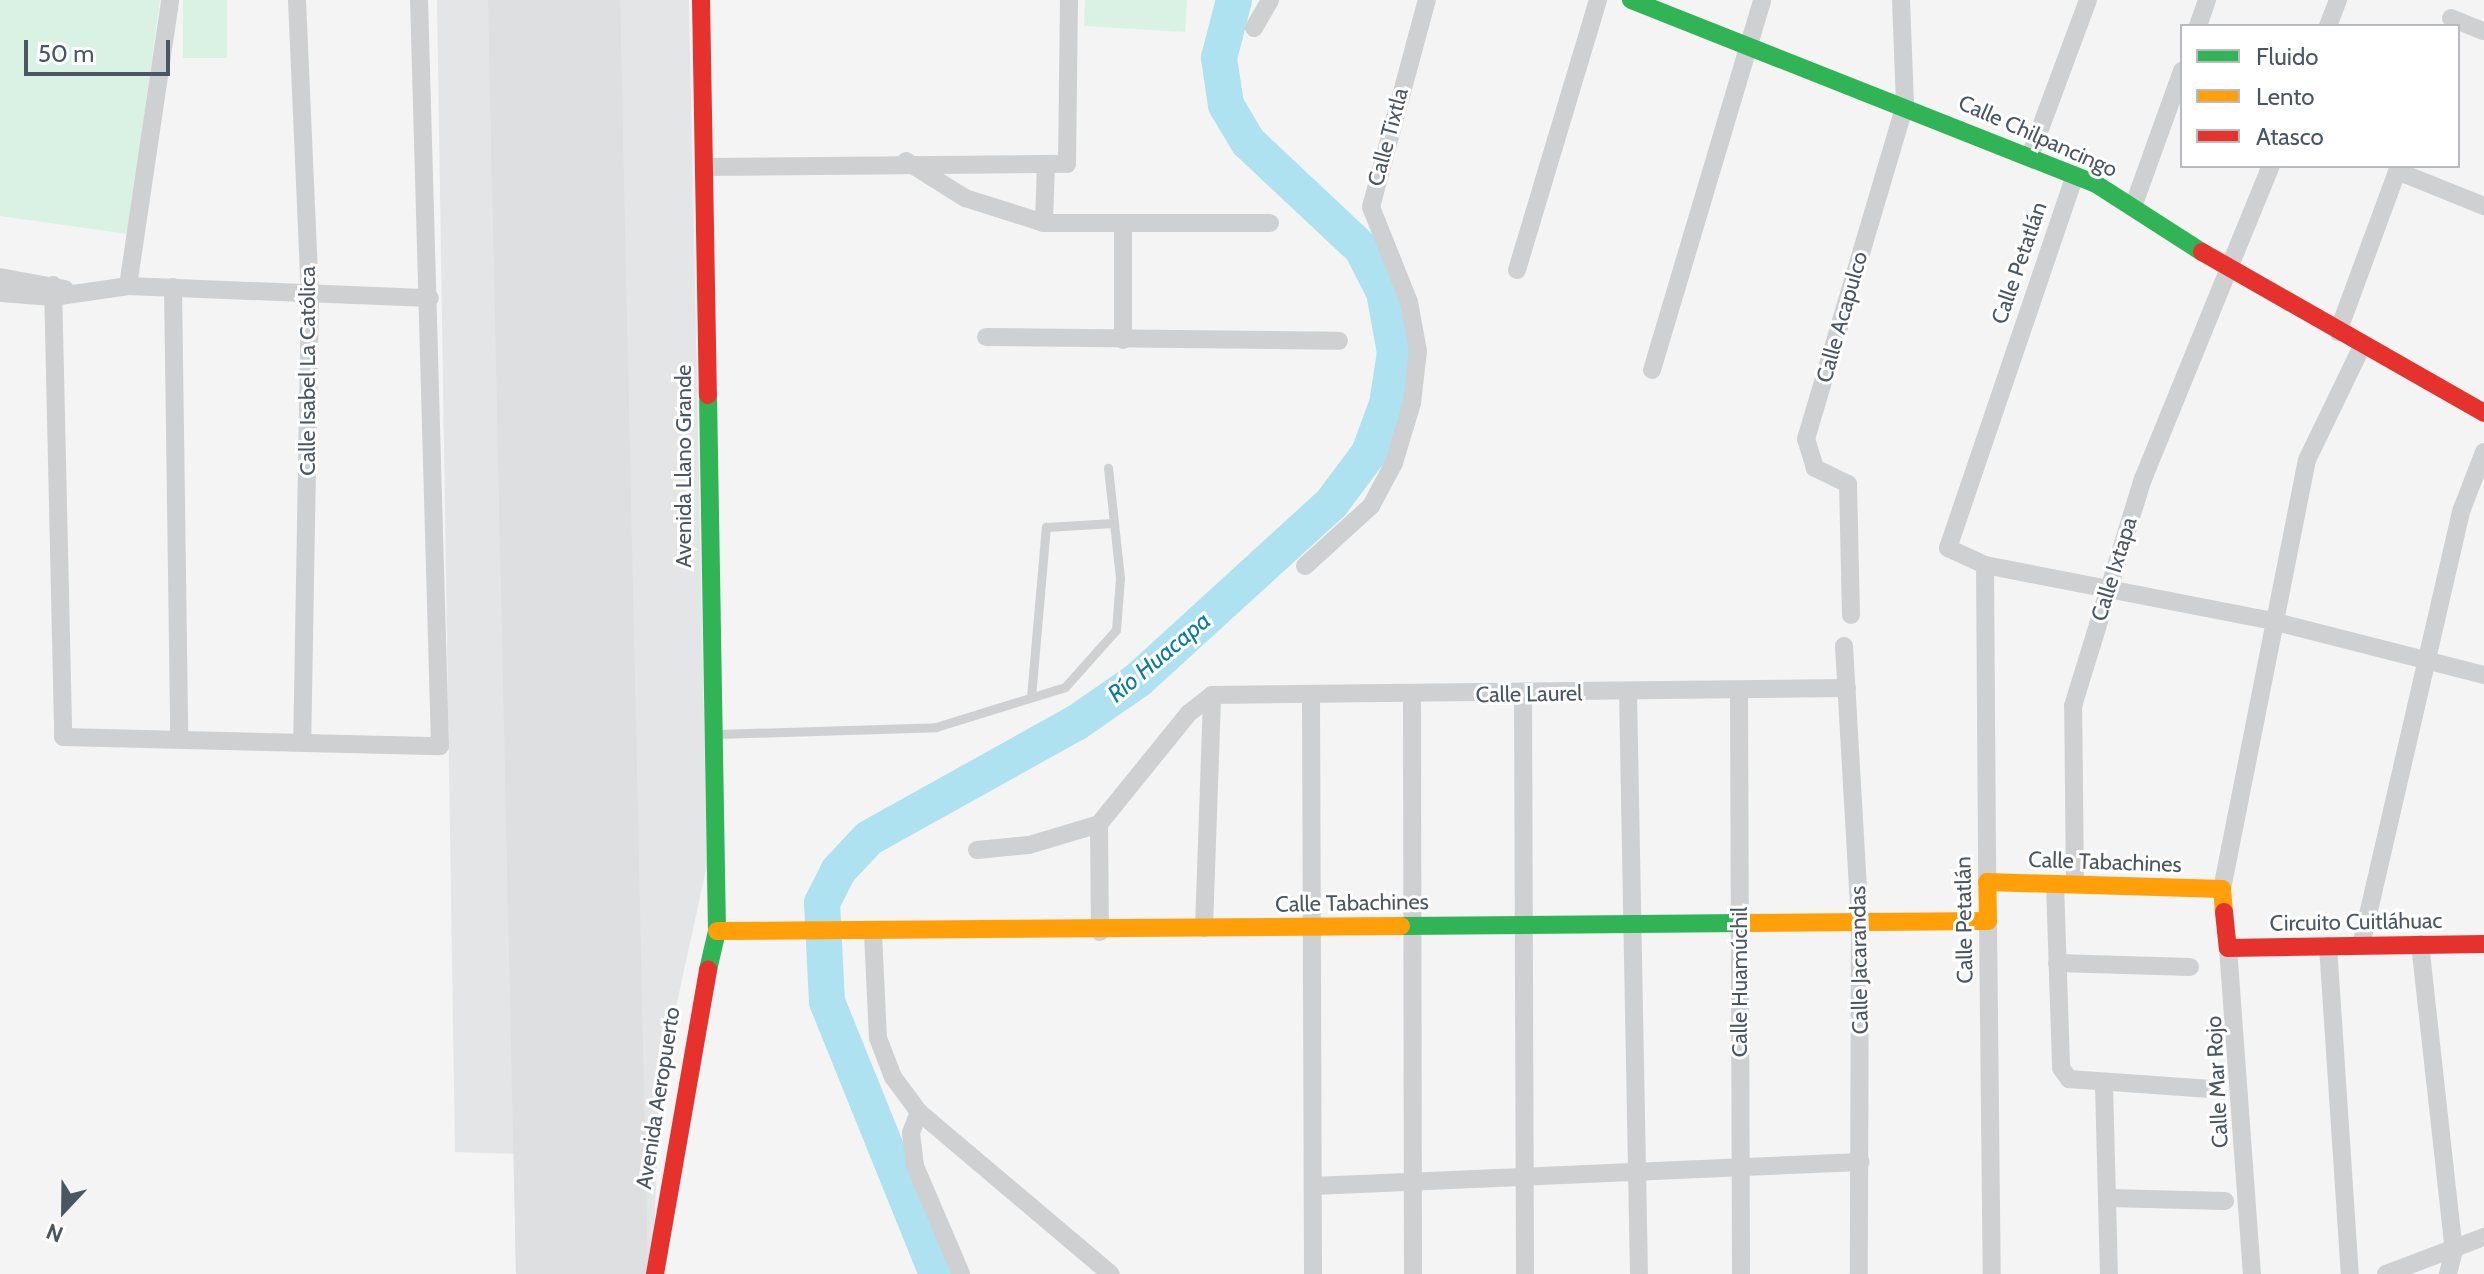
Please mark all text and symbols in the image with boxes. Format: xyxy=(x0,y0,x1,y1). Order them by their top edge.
scale bar xyxy=(28,24,174,74)
legend xyxy=(2180,24,2460,168)
text: 50 m xyxy=(38,39,94,68)
text: Fluido xyxy=(2256,42,2318,71)
text: Lento xyxy=(2256,82,2315,111)
street label: Calle Tixtla xyxy=(1362,85,1414,189)
street label: Calle Chilpancingo xyxy=(1955,89,2121,183)
text: Atasco xyxy=(2256,122,2324,151)
street label: Calle Petatlán xyxy=(1986,198,2052,328)
street label: Calle Acapulco xyxy=(1811,248,1873,386)
street label: Calle Isabel La Católica xyxy=(295,266,321,476)
street label: Avenida Llano Grande xyxy=(671,364,697,568)
street label: Calle Ixtapa xyxy=(2086,514,2142,624)
water label: Río Huacapa xyxy=(1102,606,1216,708)
street label: Calle Laurel xyxy=(1475,680,1583,708)
street label: Calle Tabachines xyxy=(2028,846,2182,878)
street label: Calle Petatlán xyxy=(1950,856,1978,984)
street label: Calle Jacarandas xyxy=(1845,885,1873,1035)
street label: Calle Tabachines xyxy=(1275,888,1429,918)
street label: Calle Huamúchil xyxy=(1727,907,1753,1057)
street label: Circuito Cuitláhuac xyxy=(2269,907,2443,937)
street label: Avenida Aeropuerto xyxy=(631,1005,685,1191)
street label: Calle Mar Rojo xyxy=(2200,1015,2234,1149)
north arrow xyxy=(24,1170,104,1250)
text: N xyxy=(43,1217,67,1248)

